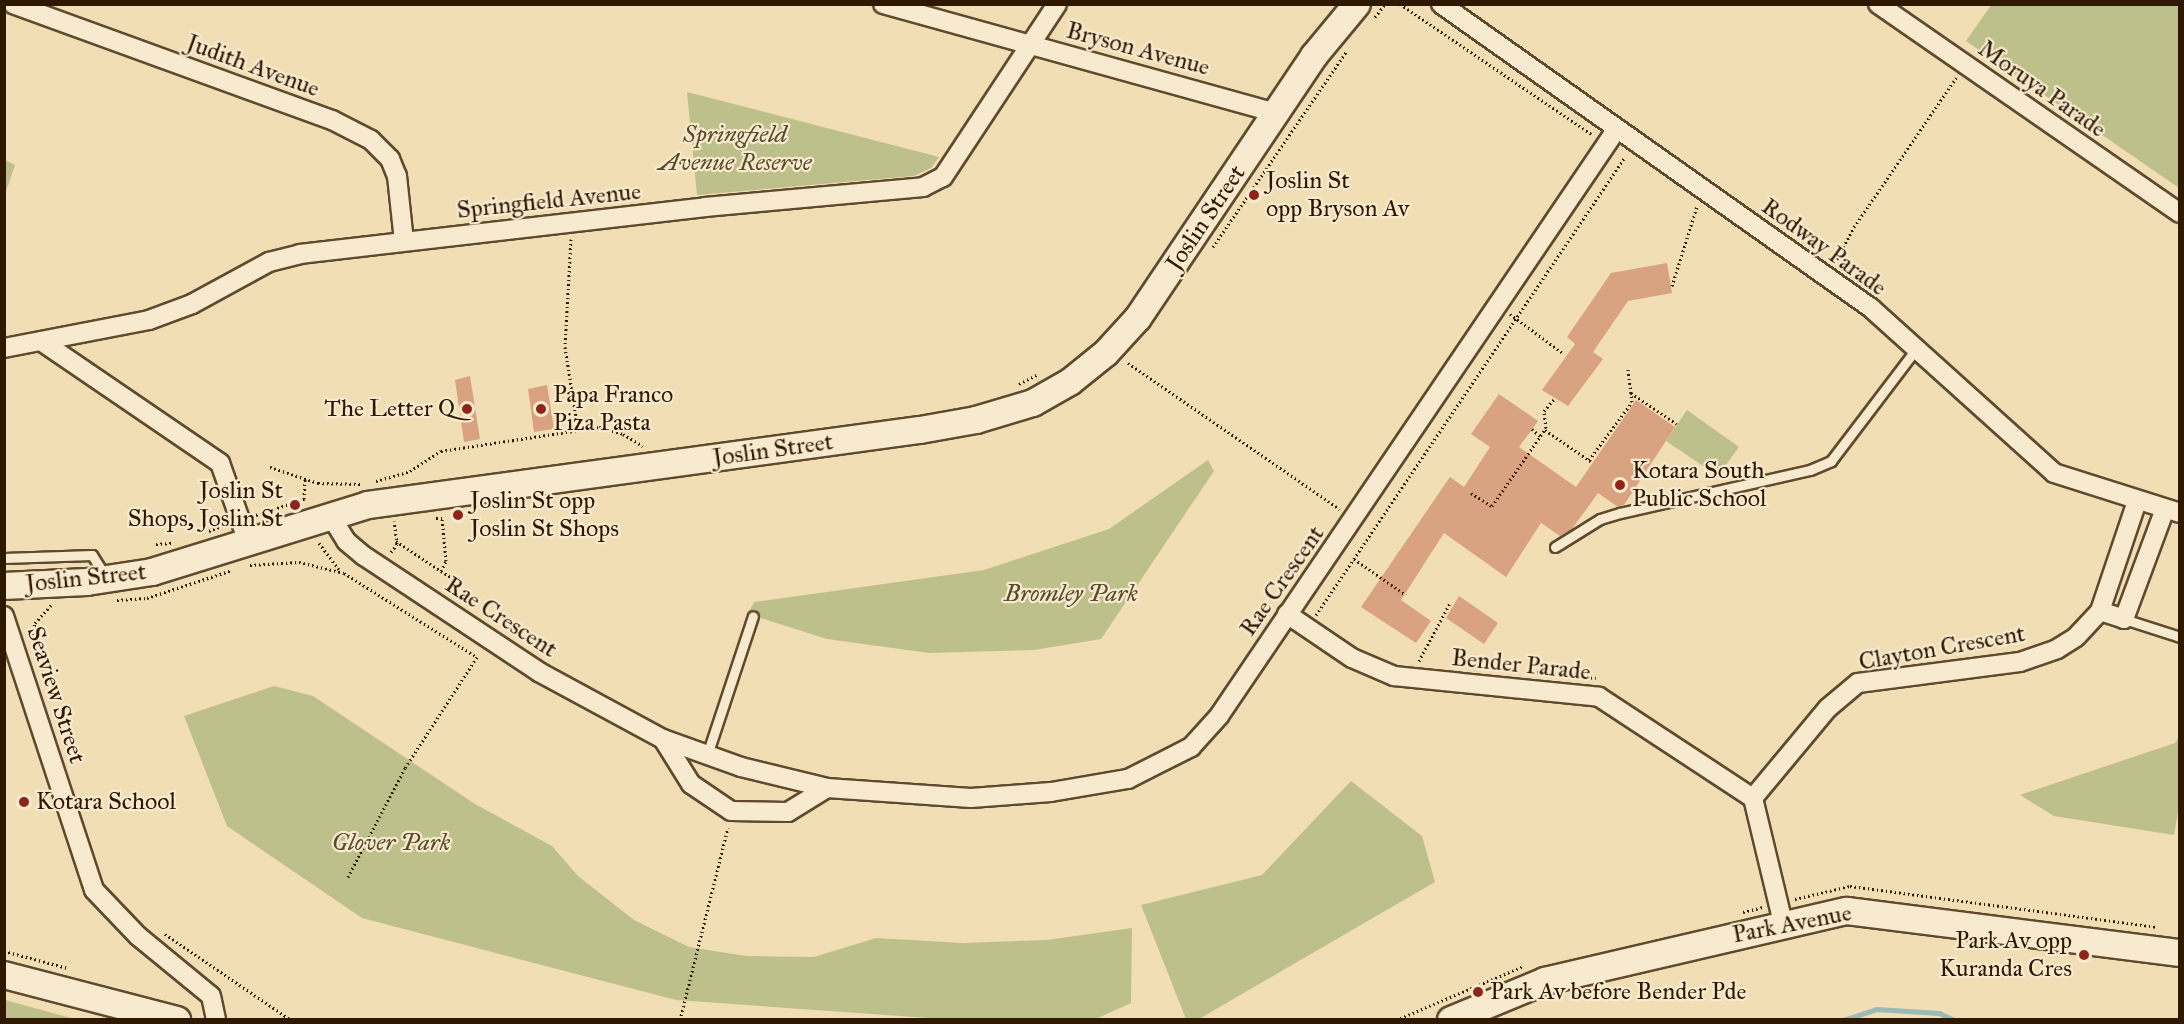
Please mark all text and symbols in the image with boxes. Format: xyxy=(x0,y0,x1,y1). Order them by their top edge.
street label: Bryson Avenue xyxy=(1063,16,1213,82)
street label: Judith Avenue xyxy=(183,29,323,103)
street label: Moruya Parade xyxy=(1973,34,2111,144)
park label: Springfield Avenue Reserve xyxy=(658,121,812,177)
street label: Joslin Street xyxy=(1160,160,1252,276)
place label: Joslin St opp Bryson Av xyxy=(1266,167,1409,223)
street label: Springfield Avenue xyxy=(455,177,643,225)
marker: Joslin St opp Bryson Av xyxy=(1247,188,1261,202)
street label: Rodway Parade xyxy=(1756,192,1892,302)
place label: Papa Franco Piza Pasta xyxy=(553,381,673,437)
place label: The Letter Q xyxy=(324,395,455,423)
marker: The Letter Q xyxy=(460,402,474,416)
marker: Papa Franco Piza Pasta xyxy=(534,402,548,416)
street label: Joslin Street xyxy=(711,427,835,473)
place label: Kotara South Public School xyxy=(1632,457,1766,513)
place label: Joslin St Shops, Joslin St xyxy=(128,477,283,533)
marker: Kotara South Public School xyxy=(1613,478,1627,492)
place label: Joslin St opp Joslin St Shops xyxy=(470,487,619,543)
marker: Joslin St Shops, Joslin St xyxy=(288,498,302,512)
marker: Joslin St opp Joslin St Shops xyxy=(451,508,465,522)
street label: Rae Crescent xyxy=(1234,520,1330,642)
street label: Joslin Street xyxy=(24,557,148,599)
street label: Rae Crescent xyxy=(440,570,562,664)
park label: Bromley Park xyxy=(1004,580,1138,608)
street label: Clayton Crescent xyxy=(1857,619,2027,677)
street label: Seaview Street xyxy=(20,623,92,767)
street label: Bender Parade xyxy=(1450,643,1592,687)
place label: Kotara School xyxy=(36,788,176,816)
marker: Kotara School xyxy=(17,795,31,809)
park label: Glover Park xyxy=(332,829,450,857)
street label: Park Avenue xyxy=(1730,898,1854,950)
place label: Park Av opp Kuranda Cres xyxy=(1939,927,2072,983)
marker: Park Av opp Kuranda Cres xyxy=(2077,948,2091,962)
place label: Park Av before Bender Pde xyxy=(1490,978,1747,1006)
marker: Park Av before Bender Pde xyxy=(1471,985,1485,999)

